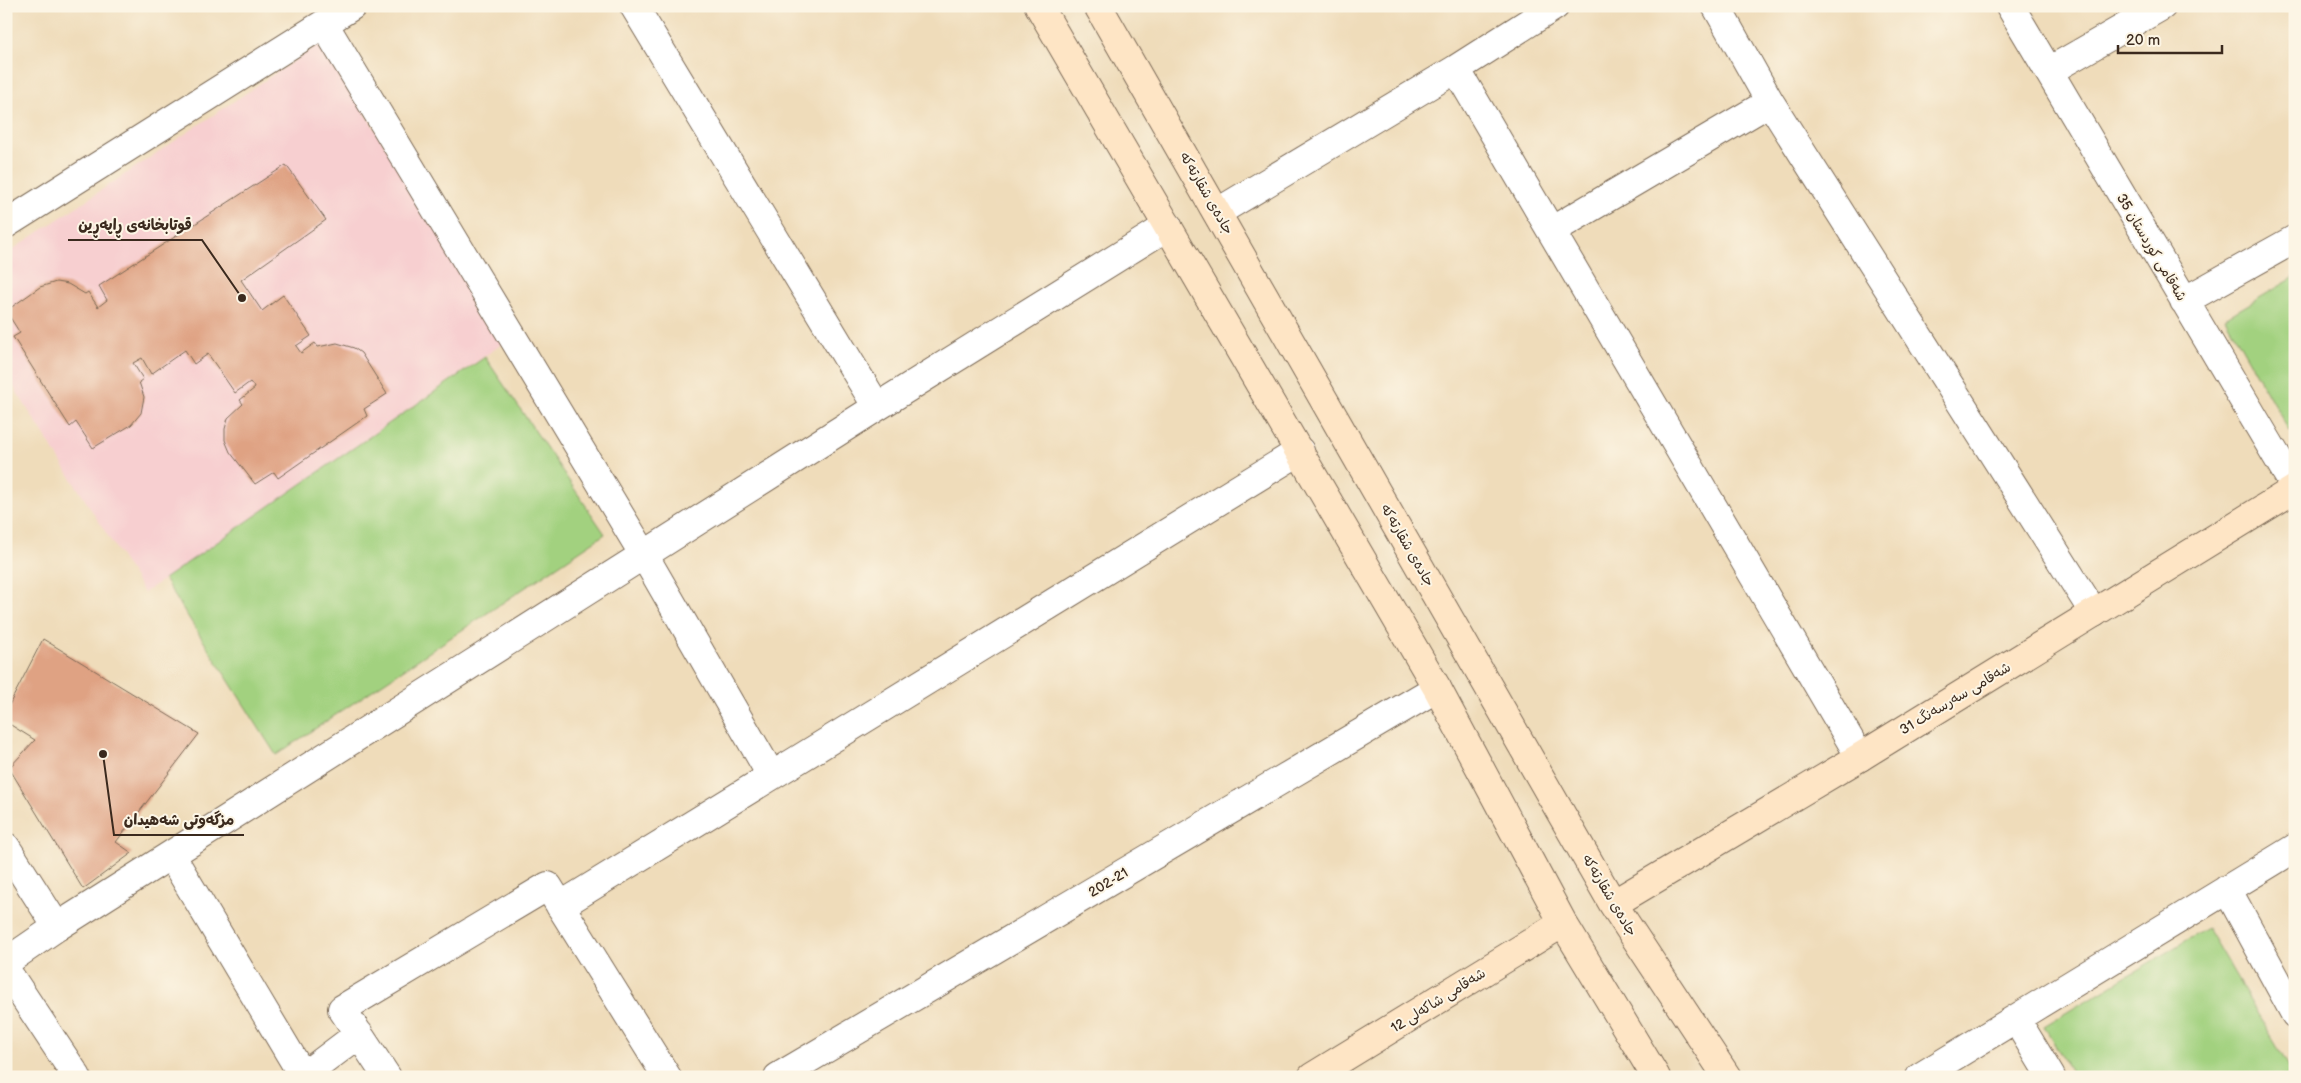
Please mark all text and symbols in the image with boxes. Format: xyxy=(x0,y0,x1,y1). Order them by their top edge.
scale bar xyxy=(2118,22,2222,54)
text: 20 m xyxy=(2126,31,2160,50)
street label: جادەی شقارتەکە xyxy=(1176,149,1237,237)
street label: شەقامی کوردستان 35 xyxy=(2112,191,2190,305)
callout: قوتابخانەی ڕاپەڕین xyxy=(68,210,202,240)
text: قوتابخانەی ڕاپەڕین xyxy=(78,216,192,238)
street label: جادەی شقارتەکە xyxy=(1377,501,1438,589)
street label: شەقامی سەرسەنگ 31 xyxy=(1897,659,2014,738)
callout: مزگەوتی شەهیدان xyxy=(114,805,244,835)
text: مزگەوتی شەهیدان xyxy=(124,810,234,830)
street label: جادەی شقارتەکە xyxy=(1579,851,1641,939)
street label: 202-21 xyxy=(1085,864,1131,901)
street label: شەقامی شاکەلی 12 xyxy=(1388,964,1489,1036)

